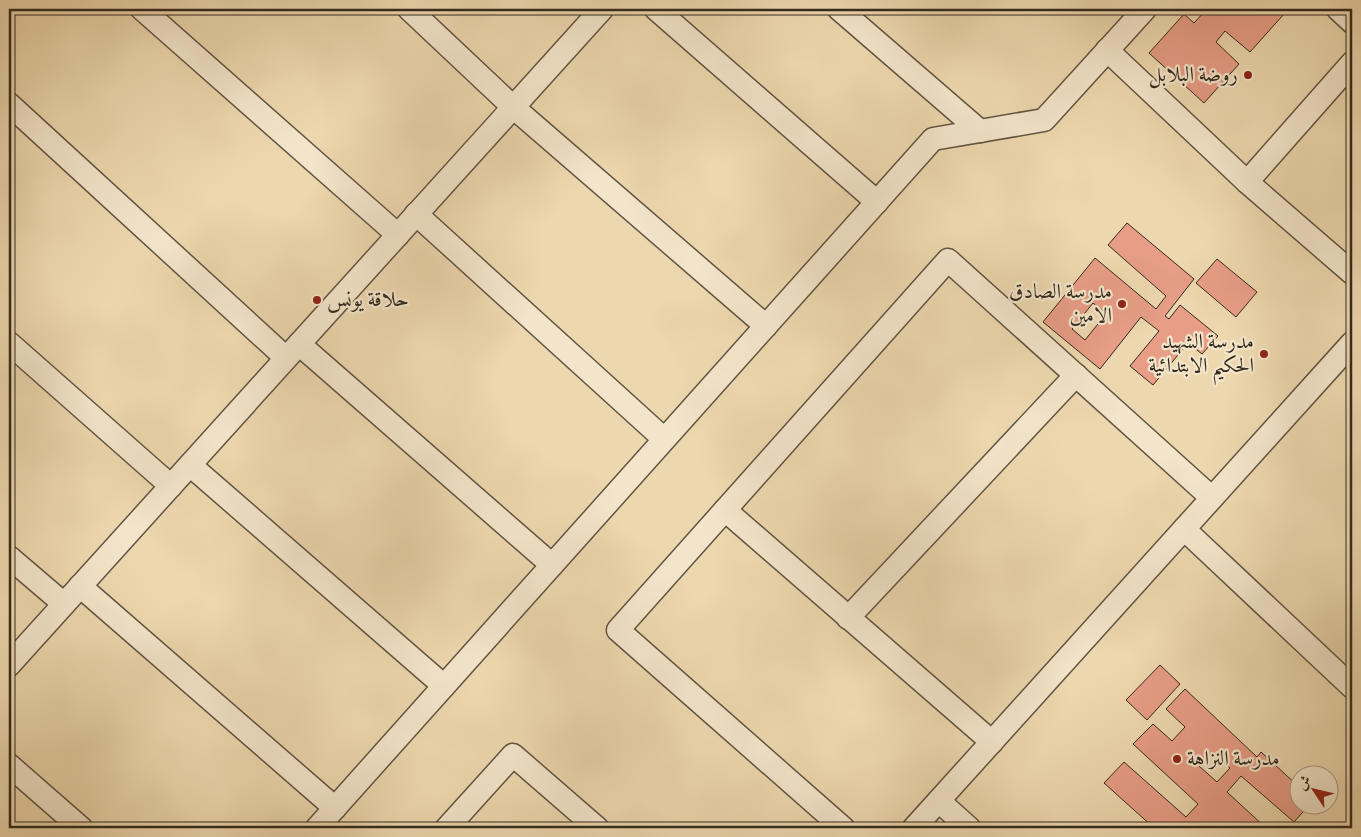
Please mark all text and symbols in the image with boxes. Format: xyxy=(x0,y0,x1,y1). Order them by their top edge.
place label: روضة البلابل xyxy=(1149,62,1238,89)
marker: روضة البلابل xyxy=(1242,69,1254,81)
place label: مدرسة الصادق الامين xyxy=(1009,279,1112,329)
place label: حلاقة يونس xyxy=(327,287,409,313)
marker: حلاقة يونس xyxy=(311,294,323,306)
marker: مدرسة الصادق الامين xyxy=(1116,298,1128,310)
place label: مدرسة الشهيد الحكيم الابتدائية xyxy=(1149,329,1254,386)
marker: مدرسة الشهيد الحكيم الابتدائية xyxy=(1258,348,1270,360)
place label: مدرسة النزاهة xyxy=(1187,746,1280,772)
marker: مدرسة النزاهة xyxy=(1171,753,1183,765)
north arrow xyxy=(1288,764,1338,814)
text: ش xyxy=(1293,772,1316,794)

